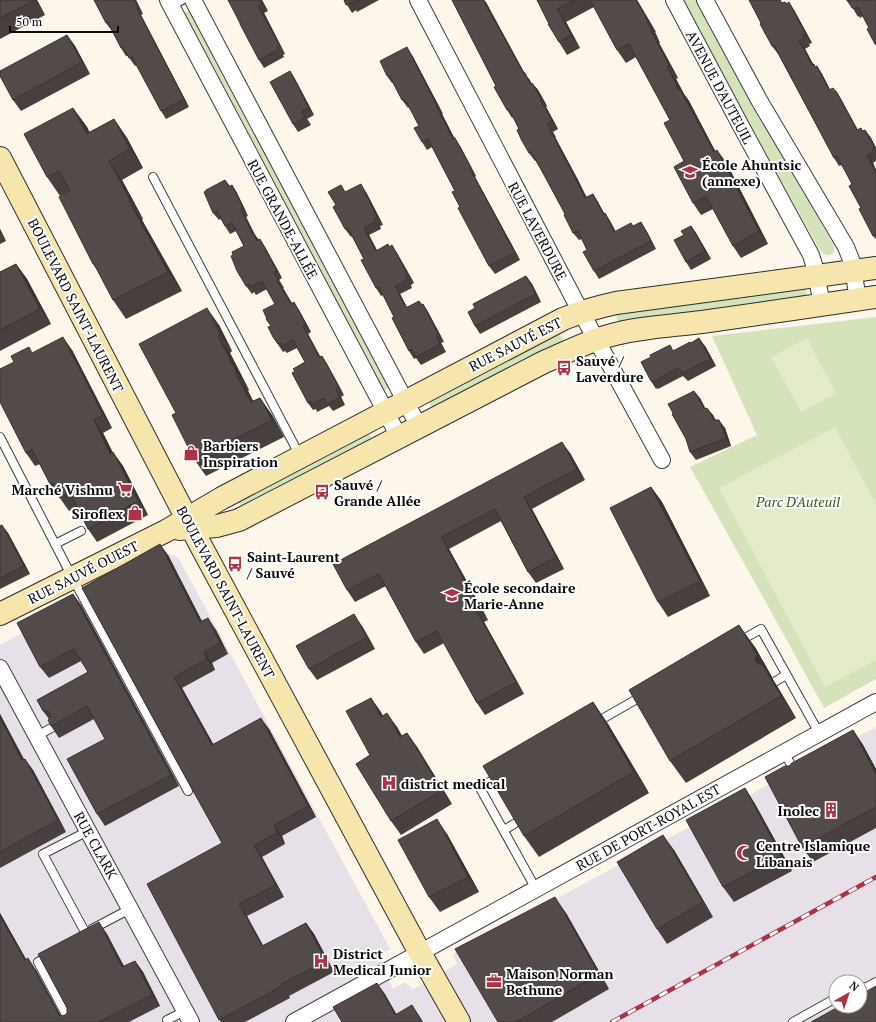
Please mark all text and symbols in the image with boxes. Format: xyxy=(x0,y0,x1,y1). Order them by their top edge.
scale bar xyxy=(10,8,118,34)
text: 50 m xyxy=(16,14,43,29)
street label: AVENUE D'AUTEUIL xyxy=(682,27,758,147)
place label: École Ahuntsic (annexe) xyxy=(702,155,802,190)
street label: RUE GRANDE-ALLÉE xyxy=(243,156,323,282)
school or university icon: École Ahuntsic (annexe) xyxy=(681,163,699,181)
street label: RUE LAVERDURE xyxy=(504,179,572,283)
street label: BOULEVARD SAINT-LAURENT xyxy=(24,215,128,395)
street label: RUE SAUVÉ EST xyxy=(465,312,565,376)
place label: Sauvé / Laverdure xyxy=(576,351,644,386)
bus stop icon: Sauvé / Laverdure xyxy=(555,359,573,377)
place label: Barbiers Inspiration xyxy=(203,436,278,471)
shop icon: Barbiers Inspiration xyxy=(182,444,200,462)
place label: Sauvé / Grande Allée xyxy=(334,475,421,510)
place label: Marché Vishnu xyxy=(11,480,113,499)
supermarket icon: Marché Vishnu xyxy=(116,480,134,498)
bus stop icon: Sauvé / Grande Allée xyxy=(313,483,331,501)
park label: Parc D'Auteuil xyxy=(755,492,840,511)
street label: BOULEVARD SAINT-LAURENT xyxy=(172,502,280,682)
place label: Siroflex xyxy=(72,504,123,523)
shop icon: Siroflex xyxy=(126,504,144,522)
street label: RUE SAUVÉ OUEST xyxy=(25,536,142,608)
place label: Saint-Laurent / Sauvé xyxy=(246,547,340,582)
bus stop icon: Saint-Laurent / Sauvé xyxy=(226,555,244,573)
place label: École secondaire Marie-Anne xyxy=(464,578,576,613)
school or university icon: École secondaire Marie-Anne xyxy=(443,586,461,604)
hospital icon: district medical xyxy=(380,774,398,792)
place label: district medical xyxy=(401,774,506,793)
street label: RUE DE PORT-ROYAL EST xyxy=(572,779,724,875)
place label: Inolec xyxy=(778,801,819,820)
building icon: Inolec xyxy=(822,801,840,819)
street label: RUE CLARK xyxy=(70,808,123,883)
place label: Centre Islamique Libanais xyxy=(756,836,871,871)
mosque icon: Centre Islamique Libanais xyxy=(735,844,753,862)
place label: District Medical Junior xyxy=(333,944,431,979)
hospital icon: District Medical Junior xyxy=(312,952,330,970)
place label: Maison Norman Bethune xyxy=(506,964,614,999)
office icon: Maison Norman Bethune xyxy=(485,972,503,990)
north arrow xyxy=(828,974,868,1014)
text: N xyxy=(847,978,862,995)

